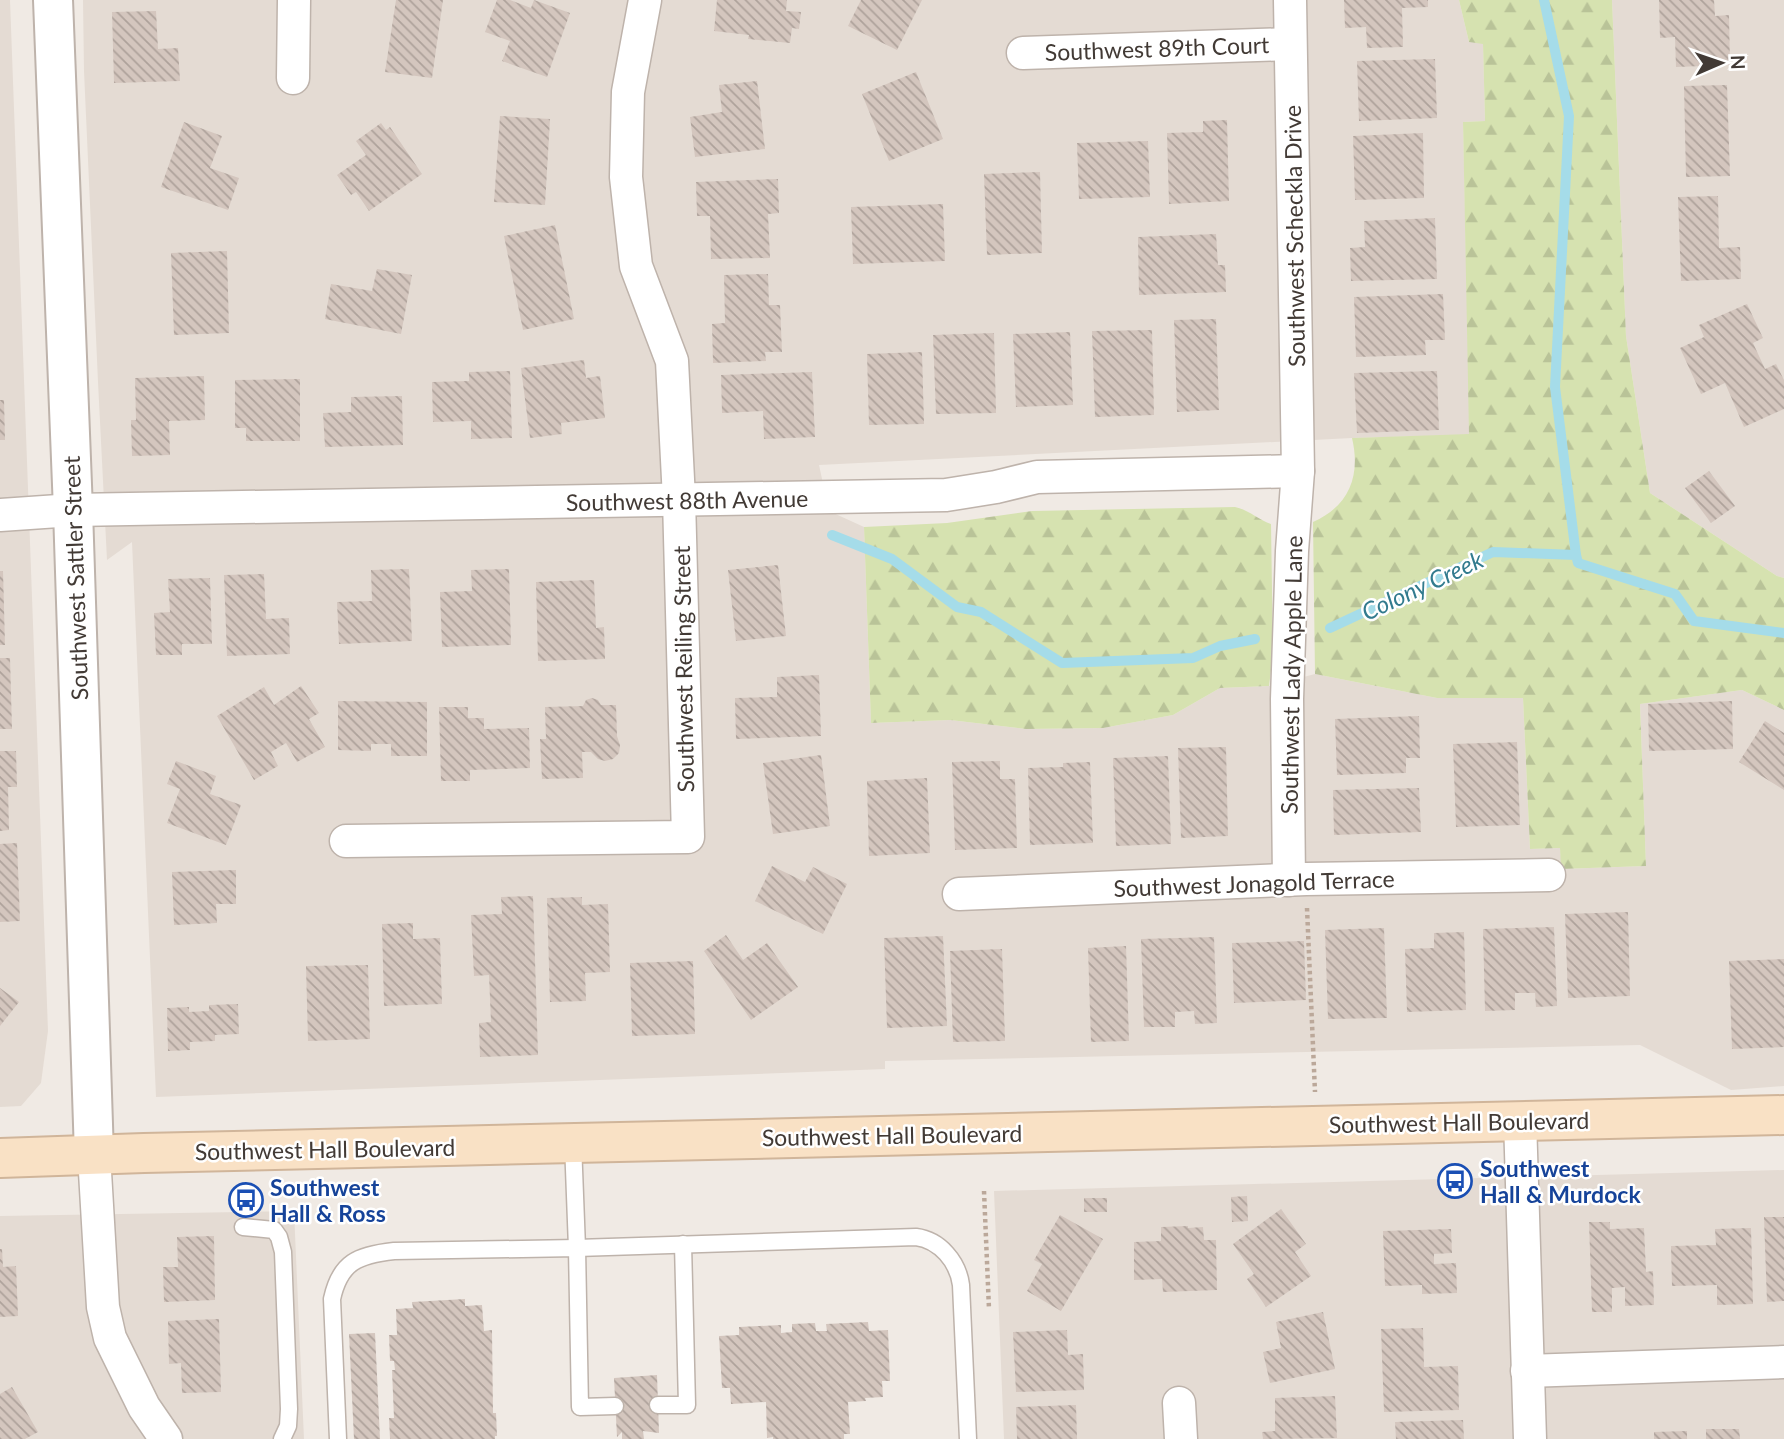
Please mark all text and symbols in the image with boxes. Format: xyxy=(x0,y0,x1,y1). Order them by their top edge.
north arrow xyxy=(1686,28,1756,98)
street label: Southwest 89th Court xyxy=(1044,30,1271,66)
text: N xyxy=(1727,55,1750,70)
street label: Southwest Scheckla Drive xyxy=(1278,105,1310,367)
street label: Southwest Sattler Street xyxy=(57,455,93,701)
street label: Southwest 88th Avenue xyxy=(566,484,808,516)
street label: Southwest Lady Apple Lane xyxy=(1275,535,1307,815)
water label: Colony Creek xyxy=(1357,544,1488,626)
street label: Southwest Reiling Street xyxy=(667,545,699,793)
street label: Southwest Jonagold Terrace xyxy=(1113,864,1395,902)
street label: Southwest Hall Boulevard xyxy=(1328,1106,1590,1138)
street label: Southwest Hall Boulevard xyxy=(761,1119,1023,1151)
street label: Southwest Hall Boulevard xyxy=(194,1133,456,1165)
place label: Southwest Hall & Murdock xyxy=(1480,1154,1641,1208)
bus stop icon: Southwest Hall & Murdock xyxy=(1436,1162,1474,1200)
place label: Southwest Hall & Ross xyxy=(270,1173,386,1227)
bus stop icon: Southwest Hall & Ross xyxy=(227,1181,265,1219)

